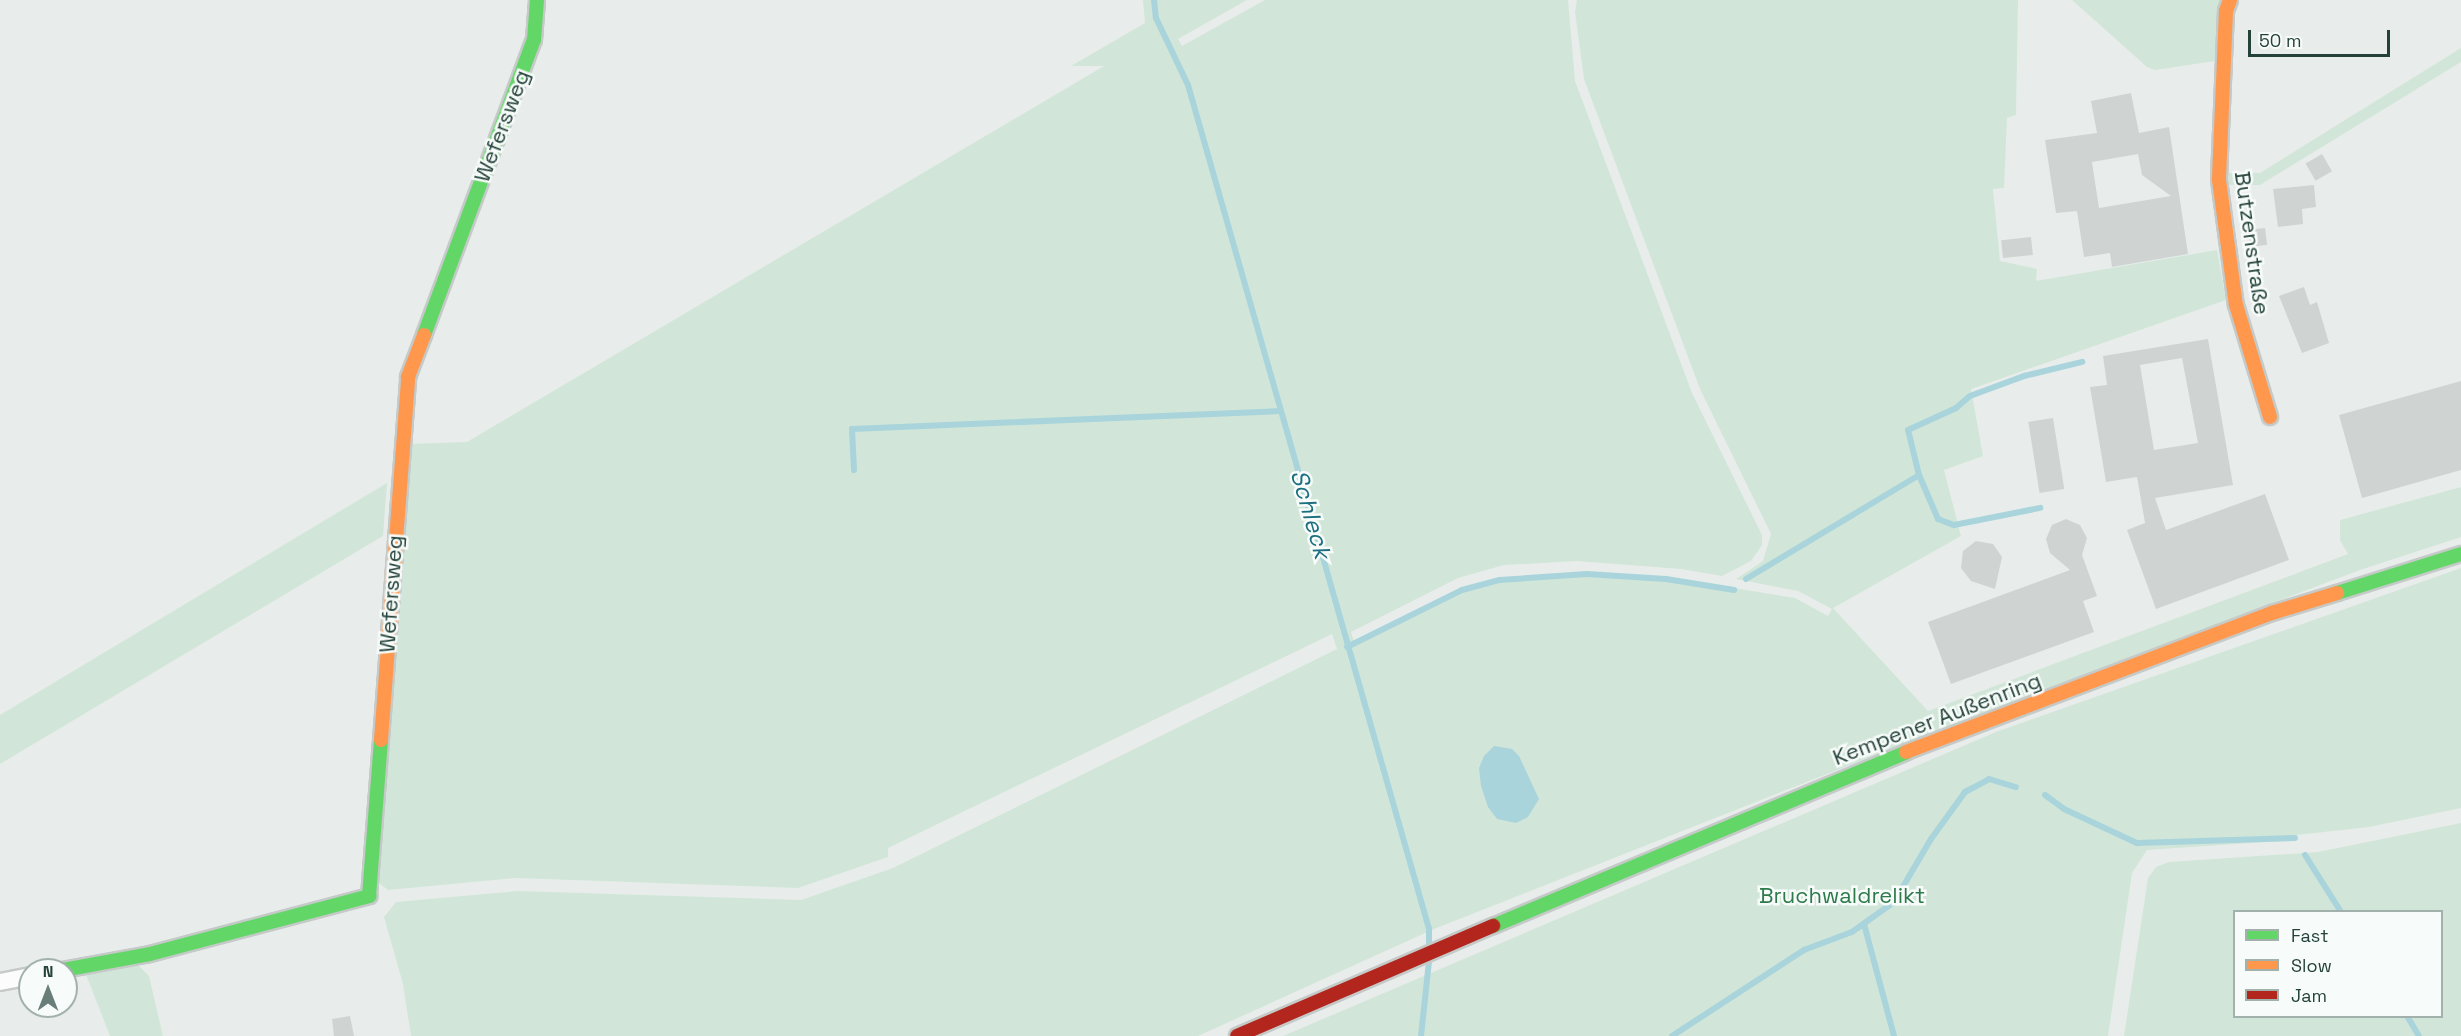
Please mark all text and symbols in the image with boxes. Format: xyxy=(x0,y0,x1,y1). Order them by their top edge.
scale bar xyxy=(2251,18,2394,56)
text: 50 m xyxy=(2259,29,2301,52)
street label: Wefersweg xyxy=(469,66,535,186)
street label: Butzenstraße xyxy=(2229,170,2275,316)
water label: Schleck xyxy=(1285,466,1337,562)
street label: Wefersweg xyxy=(374,534,408,654)
street label: Kempener Außenring xyxy=(1829,667,2045,771)
park label: Bruchwaldrelikt xyxy=(1759,883,1925,909)
legend xyxy=(2233,910,2443,1018)
text: Fast xyxy=(2291,924,2328,947)
text: Slow xyxy=(2291,954,2332,977)
north arrow xyxy=(18,958,78,1018)
text: N xyxy=(43,961,53,982)
text: Jam xyxy=(2291,984,2327,1007)

